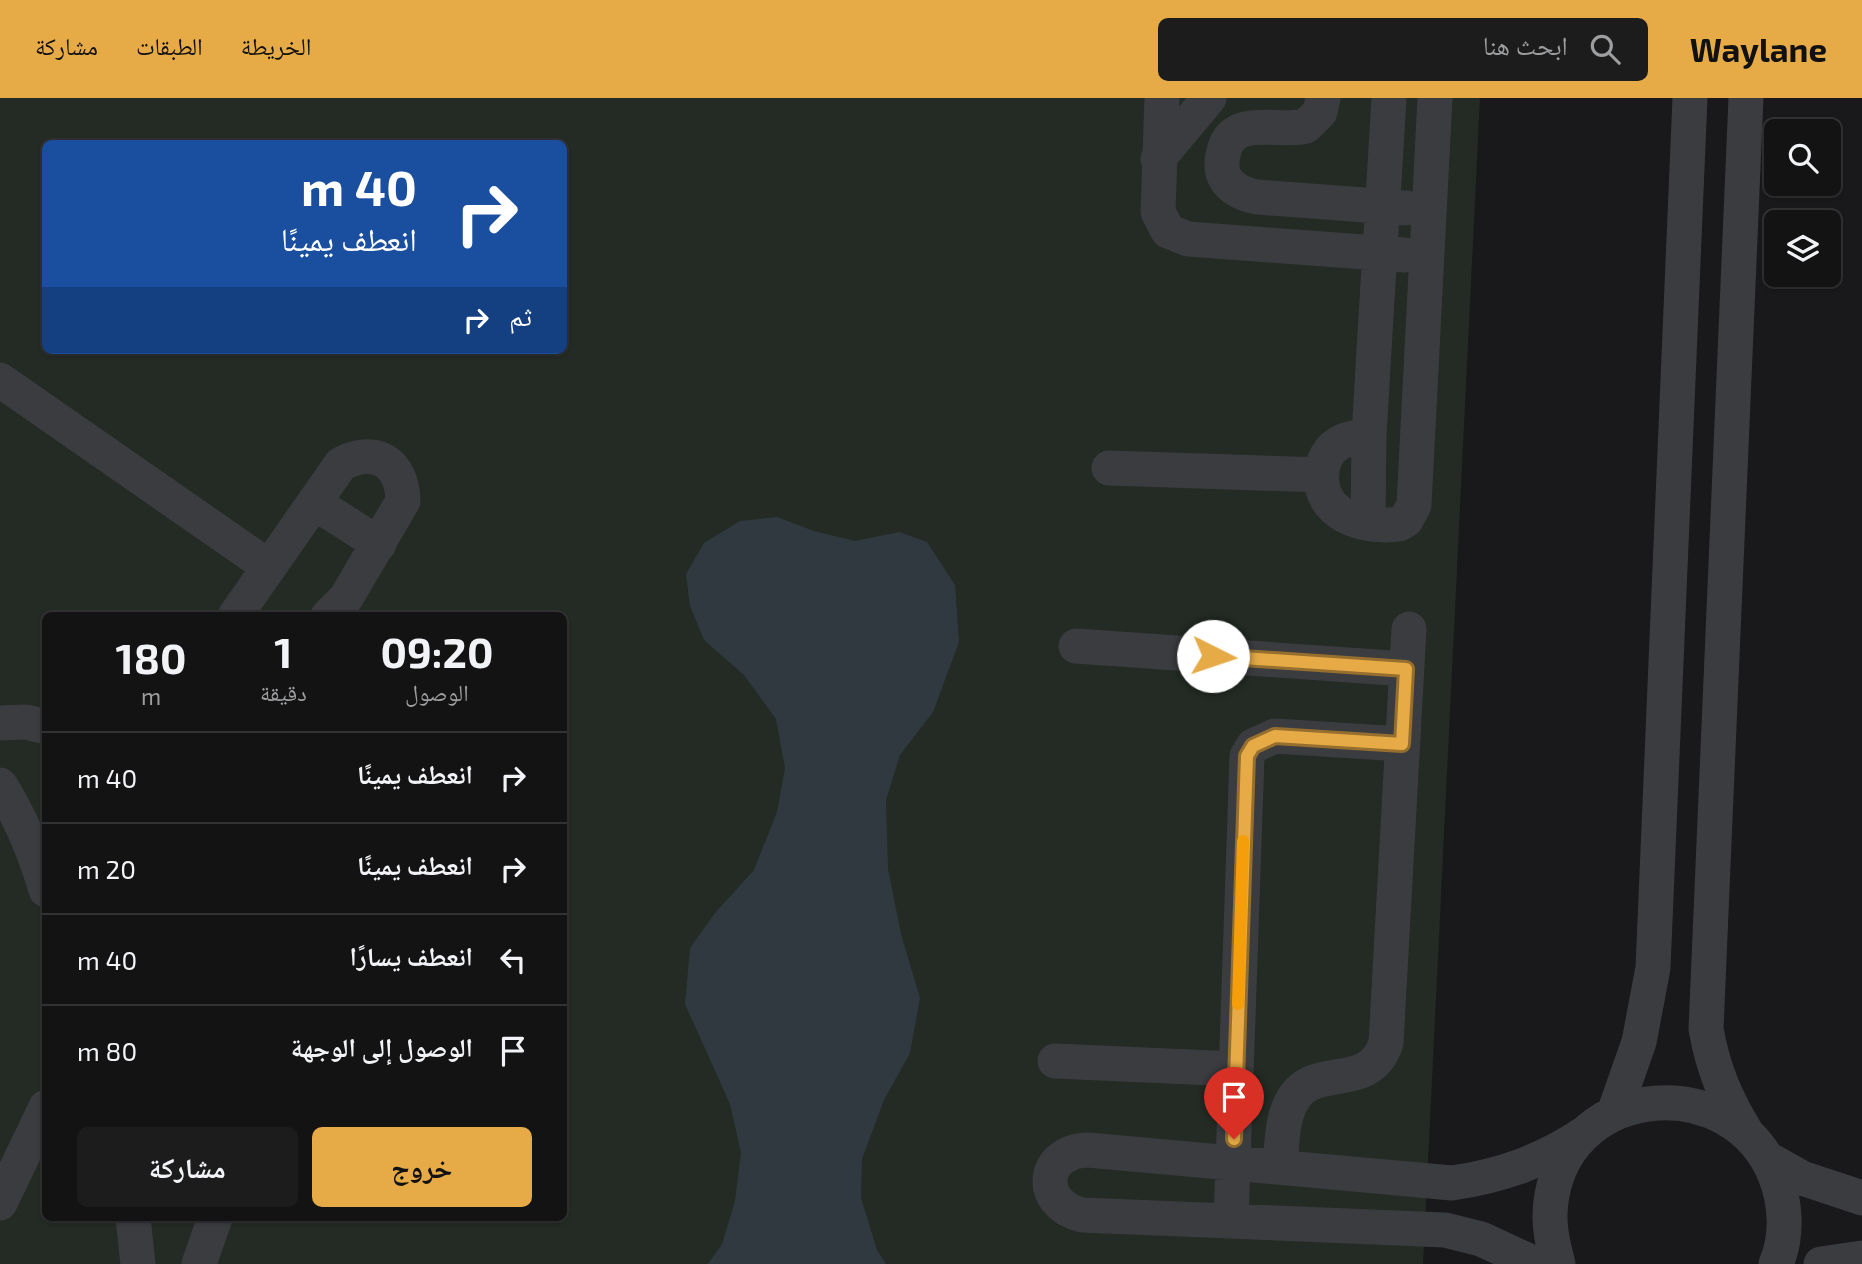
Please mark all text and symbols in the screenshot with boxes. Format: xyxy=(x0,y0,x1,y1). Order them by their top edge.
search box xyxy=(1158,18,1648,81)
text: ابحث هنا xyxy=(1483,29,1568,60)
text: Waylane xyxy=(1690,29,1827,69)
icon: search xyxy=(1586,30,1624,68)
text: مشاركة xyxy=(35,31,98,60)
text: الطبقات xyxy=(136,31,203,60)
text: الخريطة xyxy=(241,31,311,60)
map controls xyxy=(1764,119,1841,287)
button: search xyxy=(1764,119,1841,196)
text: 40 m xyxy=(301,157,417,216)
icon: right xyxy=(441,168,532,259)
button: layers xyxy=(1764,210,1841,287)
text: انعطف يمينًا xyxy=(281,219,417,257)
text: ثم xyxy=(509,300,532,331)
icon: right xyxy=(457,301,495,339)
position arrow xyxy=(1176,619,1250,693)
text: 1 xyxy=(274,626,292,676)
text: 09:20 xyxy=(380,626,493,676)
text: 180 xyxy=(116,632,186,682)
text: دقيقة xyxy=(260,678,307,706)
text: الوصول xyxy=(405,678,469,706)
text: m xyxy=(141,682,161,710)
text: انعطف يمينًا xyxy=(357,758,473,789)
icon: right xyxy=(494,759,532,797)
text: 40 m xyxy=(77,762,137,793)
text: انعطف يمينًا xyxy=(357,849,473,880)
icon: right xyxy=(494,850,532,888)
text: 20 m xyxy=(77,853,136,884)
text: انعطف يسارًا xyxy=(349,940,473,971)
icon: left xyxy=(494,941,532,979)
text: 40 m xyxy=(77,944,137,975)
text: الوصول إلى الوجهة xyxy=(291,1031,473,1062)
icon: arrive xyxy=(494,1032,532,1070)
text: 80 m xyxy=(77,1035,137,1066)
pin xyxy=(1204,1067,1264,1139)
icon: arrive xyxy=(1215,1078,1253,1116)
button: مشاركة xyxy=(77,1127,298,1207)
button: خروج xyxy=(312,1127,532,1207)

